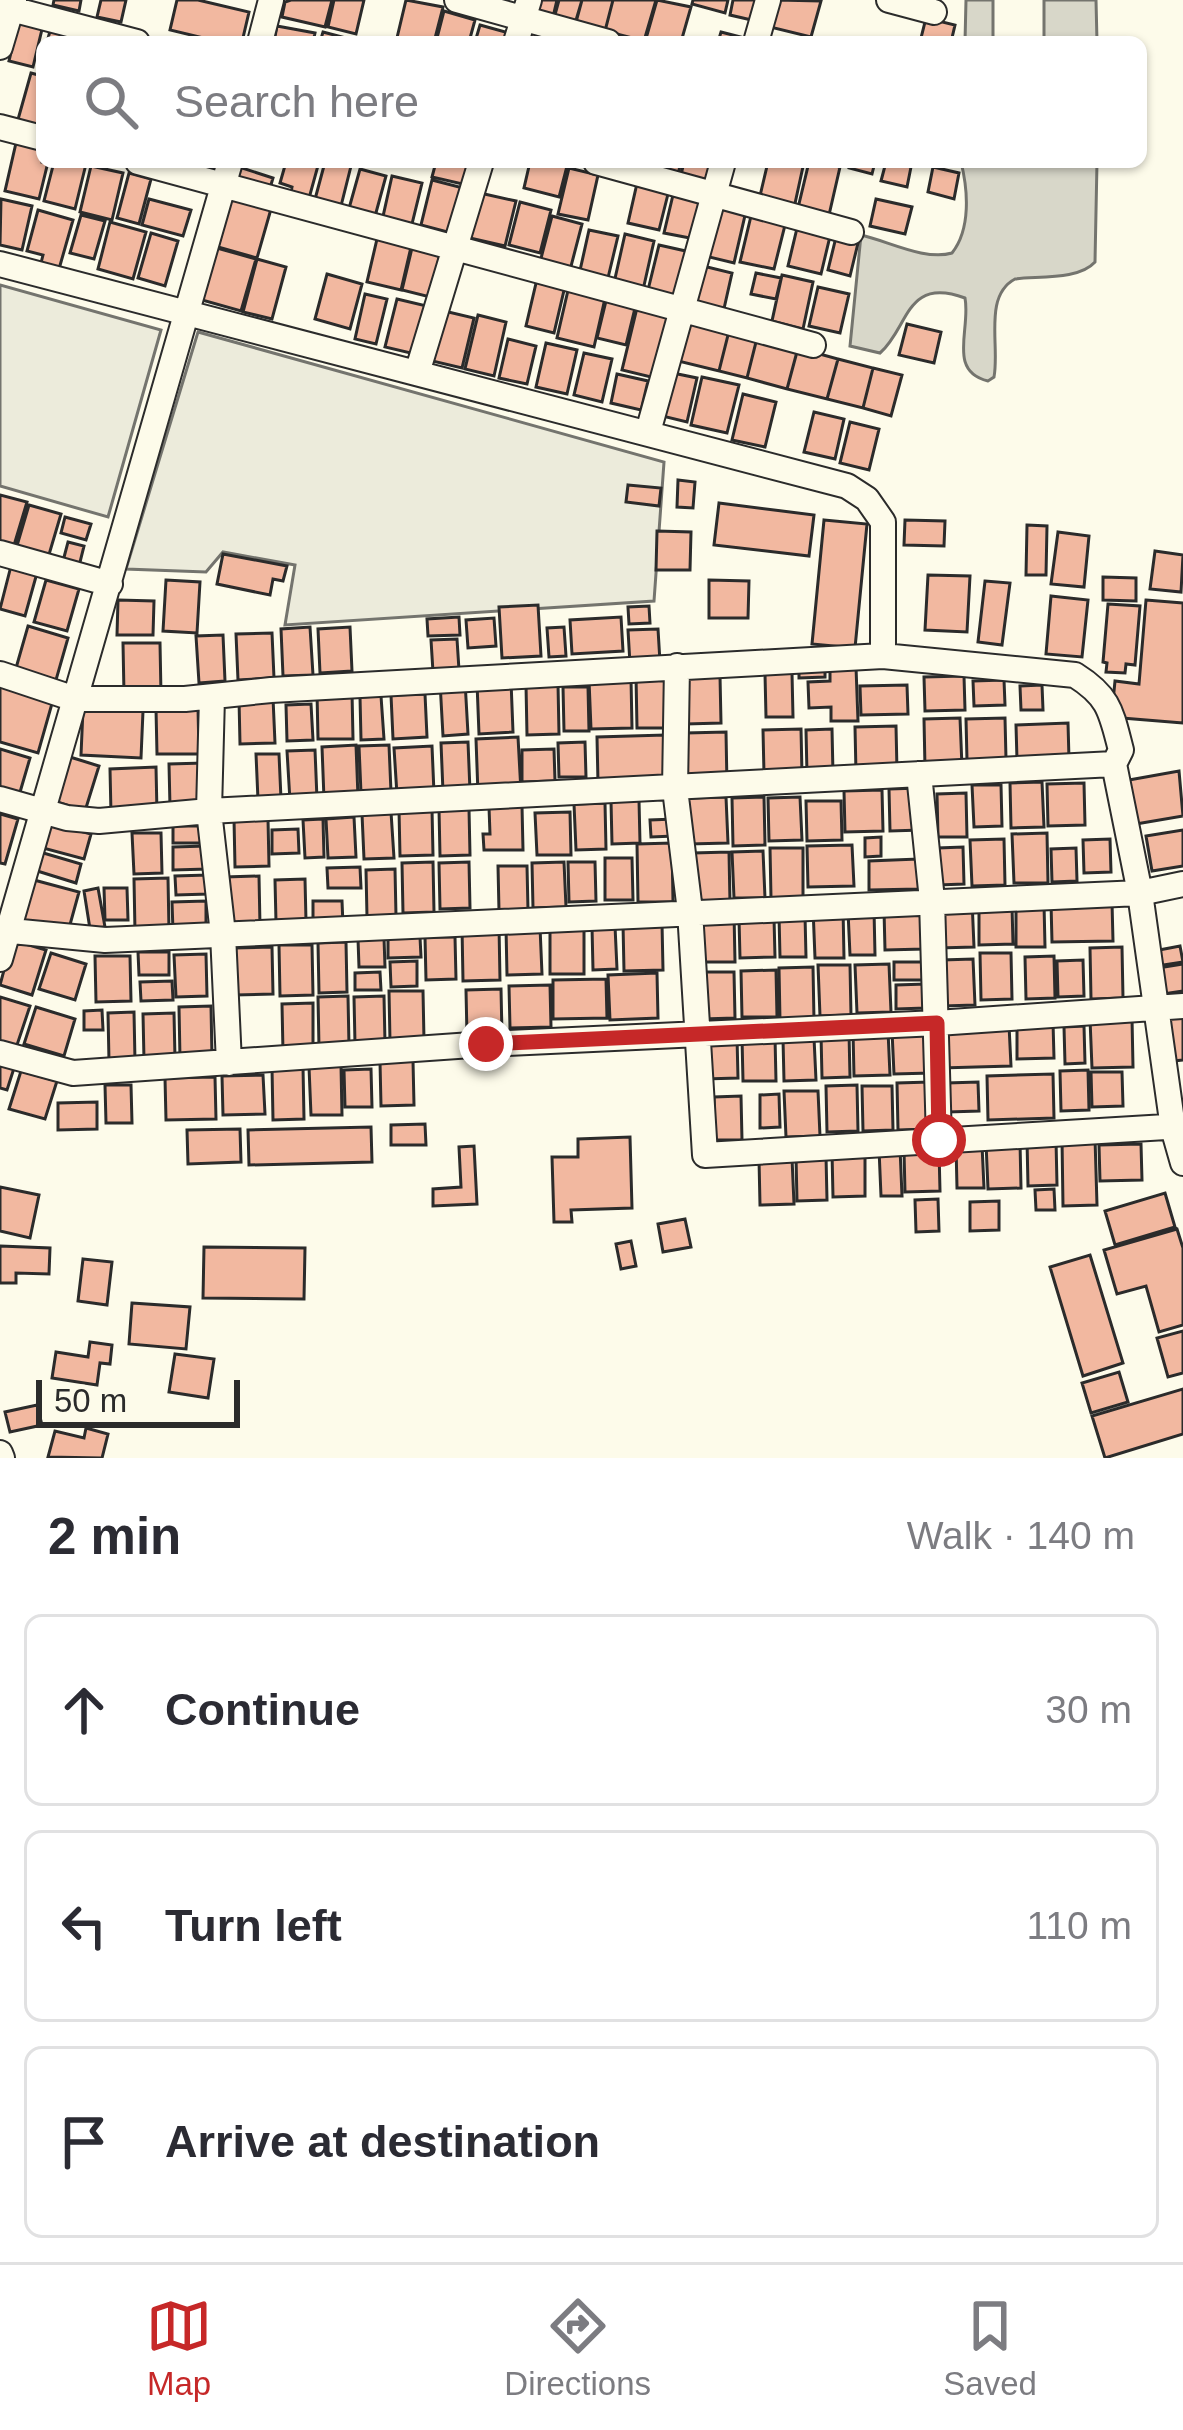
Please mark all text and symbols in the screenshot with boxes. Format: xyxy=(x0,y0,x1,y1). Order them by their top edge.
search box xyxy=(36,36,1147,168)
icon: search xyxy=(78,69,144,135)
text: Search here xyxy=(174,76,419,127)
route end xyxy=(459,1017,513,1071)
route start xyxy=(912,1113,966,1167)
scale bar xyxy=(36,1374,240,1427)
text: 50 m xyxy=(54,1382,127,1419)
text: 2 min xyxy=(48,1508,181,1565)
text: Walk · 140 m xyxy=(907,1514,1135,1557)
icon: ahead xyxy=(51,1677,117,1743)
text: Continue xyxy=(165,1684,360,1735)
text: 30 m xyxy=(1045,1688,1132,1731)
icon: left xyxy=(51,1893,117,1959)
text: Turn left xyxy=(165,1900,342,1951)
text: 110 m xyxy=(1027,1904,1132,1947)
icon: arrive xyxy=(51,2109,117,2175)
text: Arrive at destination xyxy=(165,2116,600,2167)
tab: Map xyxy=(146,2293,212,2403)
tab: Directions xyxy=(504,2293,651,2403)
tab: Saved xyxy=(943,2293,1037,2403)

